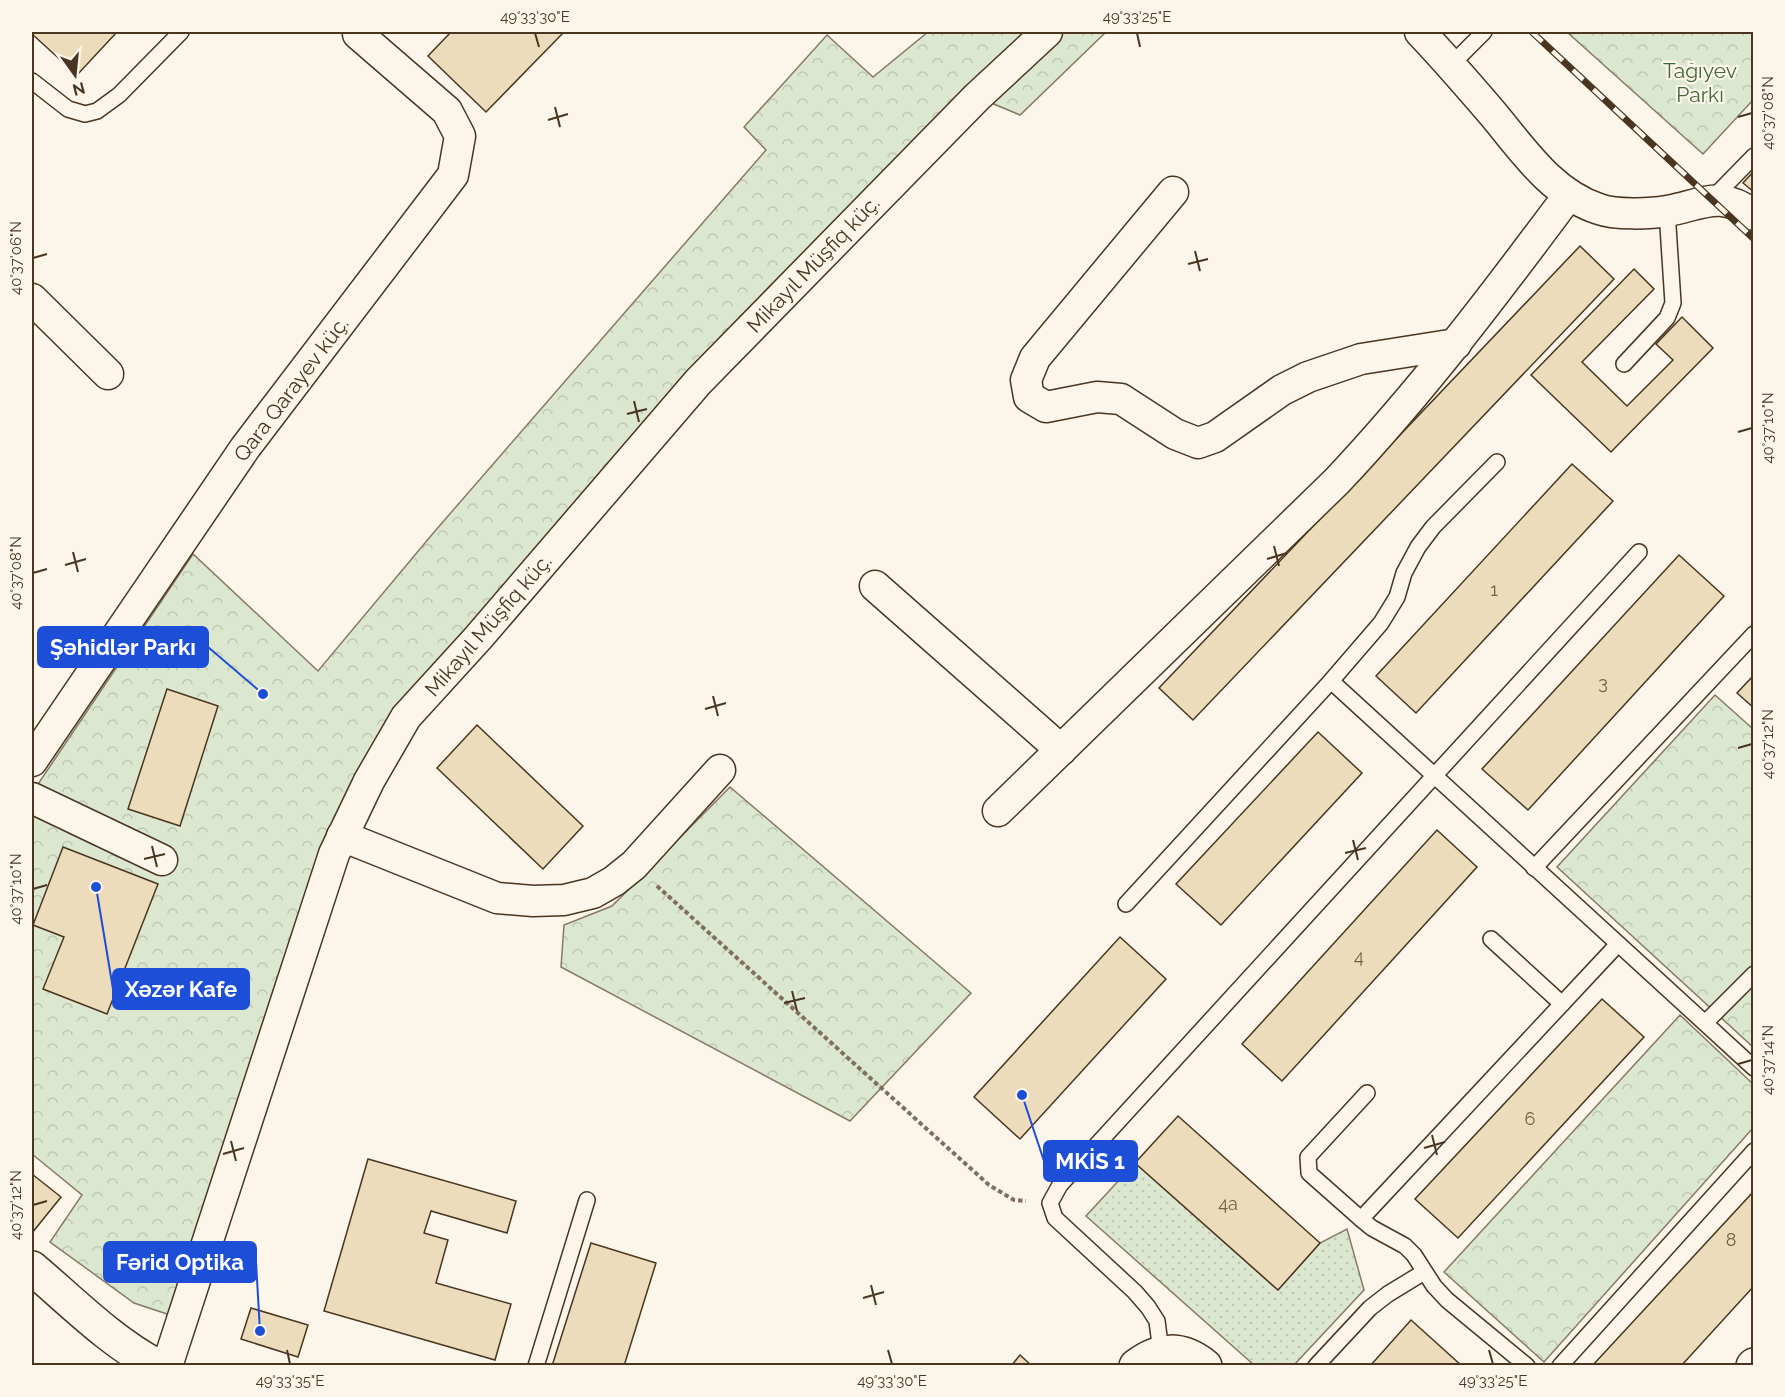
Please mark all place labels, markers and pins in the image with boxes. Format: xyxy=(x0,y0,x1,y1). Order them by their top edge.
callout: Şəhidlər Parkı xyxy=(38,627,208,667)
callout: Xəzər Kafe xyxy=(113,969,249,1009)
callout: MKİS 1 xyxy=(1044,1141,1137,1181)
callout: Fərid Optika xyxy=(104,1242,256,1282)

